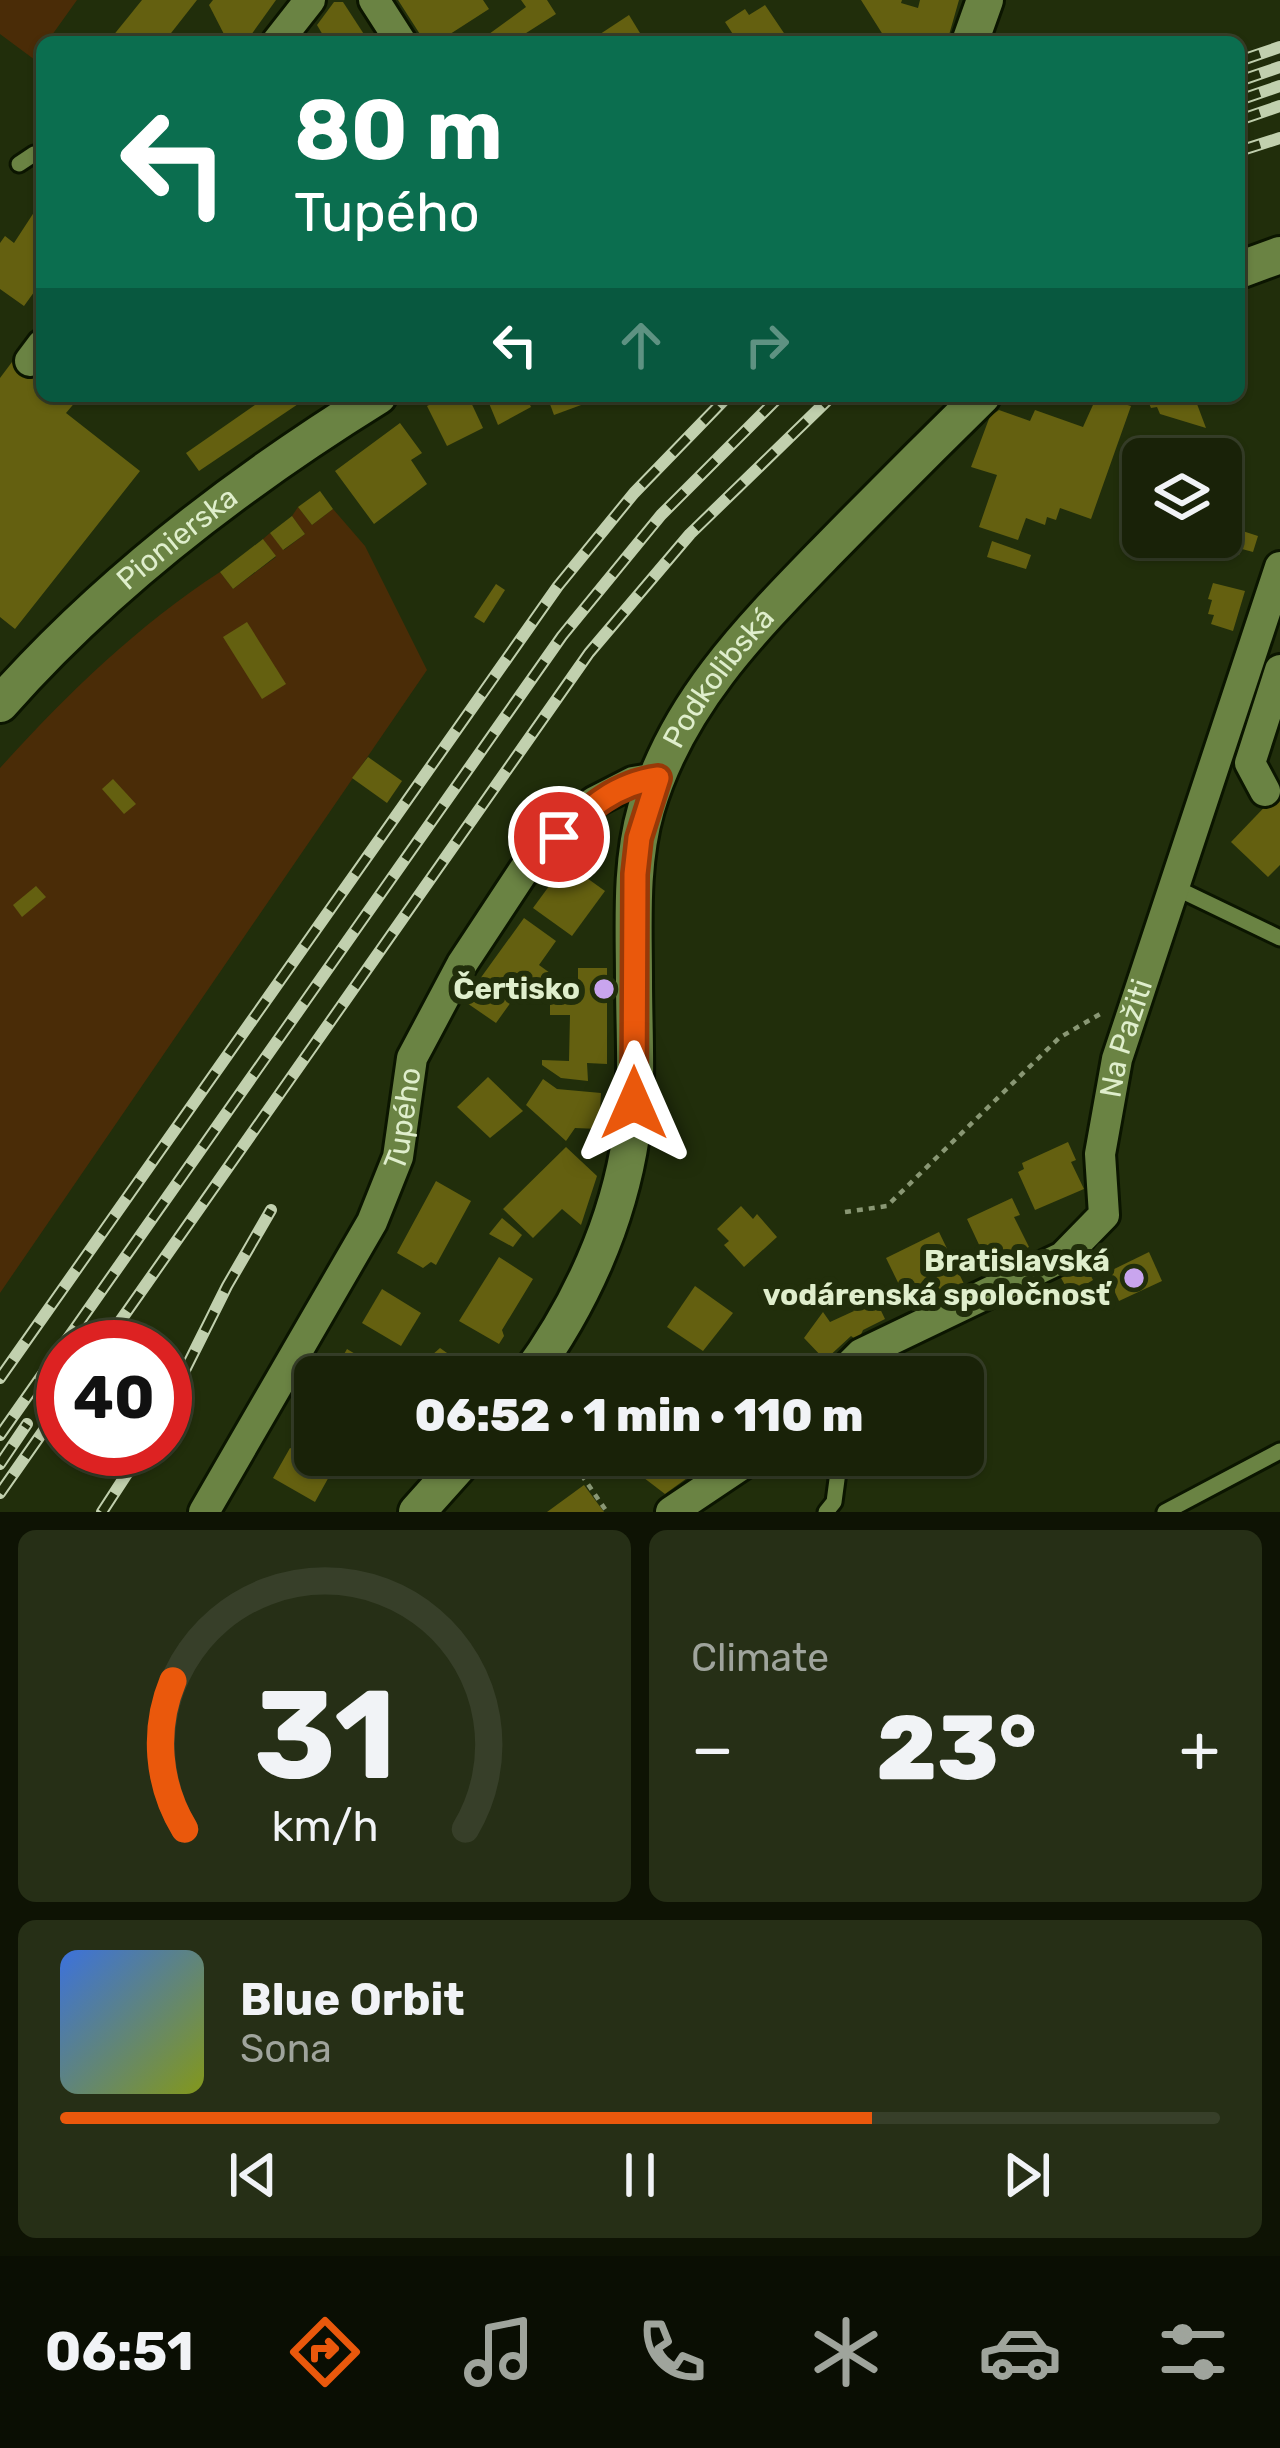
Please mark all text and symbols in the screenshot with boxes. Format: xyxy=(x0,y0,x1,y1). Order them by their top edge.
text: 80 m xyxy=(294,80,503,180)
icon: left xyxy=(96,84,252,240)
text: Tupého xyxy=(294,181,480,245)
icon: left xyxy=(482,312,548,378)
icon: ahead xyxy=(608,312,674,378)
icon: right xyxy=(734,312,800,378)
map controls xyxy=(1122,438,1242,558)
button: layers xyxy=(1122,438,1242,558)
street label: Pionierska xyxy=(109,479,245,597)
street label: Podkolibská xyxy=(655,600,782,754)
pin xyxy=(508,786,610,888)
icon: arrive xyxy=(526,804,592,870)
place label: Čertisko xyxy=(453,971,580,1007)
street label: Na Pažiti xyxy=(1092,975,1160,1100)
marker: Čertisko xyxy=(591,976,617,1002)
position arrow xyxy=(571,1040,697,1166)
street label: Tupého xyxy=(377,1065,428,1176)
place label: Bratislavská vodárenská spoločnosť xyxy=(763,1243,1112,1313)
marker: Bratislavská vodárenská spoločnosť xyxy=(1121,1265,1147,1291)
speed limit sign: 40 xyxy=(36,1320,192,1476)
text: 06:52 · 1 min · 110 m xyxy=(414,1389,864,1442)
text: Climate xyxy=(691,1635,829,1681)
text: 31 xyxy=(253,1661,396,1809)
text: 23° xyxy=(876,1695,1037,1802)
text: − xyxy=(691,1709,734,1788)
text: + xyxy=(1179,1709,1220,1788)
text: km/h xyxy=(271,1801,378,1852)
text: Blue Orbit xyxy=(240,1973,464,2026)
text: Sona xyxy=(240,2026,332,2072)
icon: previous xyxy=(220,2142,286,2208)
icon: pause xyxy=(607,2142,673,2208)
icon: next xyxy=(994,2142,1060,2208)
icon: directions xyxy=(283,2310,367,2394)
icon: music xyxy=(457,2310,541,2394)
icon: phone xyxy=(630,2310,714,2394)
icon: climate xyxy=(804,2310,888,2394)
icon: car xyxy=(978,2310,1062,2394)
icon: filters xyxy=(1151,2310,1235,2394)
text: 06:51 xyxy=(45,2320,194,2384)

